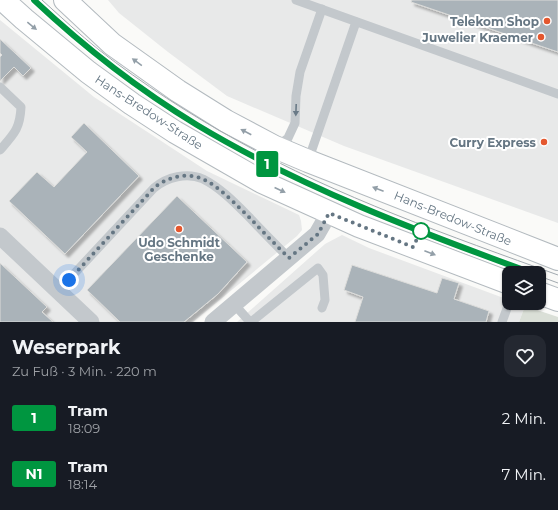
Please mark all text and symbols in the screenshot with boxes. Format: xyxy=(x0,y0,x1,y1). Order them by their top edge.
place label: Telekom Shop xyxy=(450,14,539,29)
marker: Telekom Shop xyxy=(542,16,552,26)
one-way arrow xyxy=(27,22,38,31)
place label: Juwelier Kraemer xyxy=(421,30,533,45)
marker: Juwelier Kraemer xyxy=(536,32,546,42)
one-way arrow xyxy=(132,58,142,66)
street label: Hans-Bredow-Straße xyxy=(92,72,206,152)
one-way arrow xyxy=(293,104,299,117)
one-way arrow xyxy=(240,129,252,135)
place label: Curry Express xyxy=(450,135,537,150)
marker: Curry Express xyxy=(539,137,549,147)
line badge: 1 xyxy=(254,151,280,177)
text: 1 xyxy=(264,155,270,173)
one-way arrow xyxy=(372,185,384,191)
one-way arrow xyxy=(274,187,286,193)
street label: Hans-Bredow-Straße xyxy=(392,188,514,248)
unlabelled marker xyxy=(412,222,430,240)
marker: Udo Schmidt Geschenke xyxy=(174,224,184,234)
place label: Udo Schmidt Geschenke xyxy=(138,235,221,264)
one-way arrow xyxy=(424,251,436,257)
map controls xyxy=(502,266,546,310)
button: layers xyxy=(502,266,546,310)
your location xyxy=(59,270,79,290)
button: heart xyxy=(504,335,546,377)
text: Weserpark xyxy=(12,336,120,359)
text: Zu Fuß · 3 Min. · 220 m xyxy=(12,363,157,379)
text: Tram xyxy=(68,401,108,420)
text: 1 xyxy=(31,409,37,427)
text: 2 Min. xyxy=(502,409,546,428)
text: 18:09 xyxy=(68,420,100,436)
text: Tram xyxy=(68,457,108,476)
text: N1 xyxy=(26,465,42,483)
text: 7 Min. xyxy=(502,465,546,484)
text: 18:14 xyxy=(68,476,97,492)

